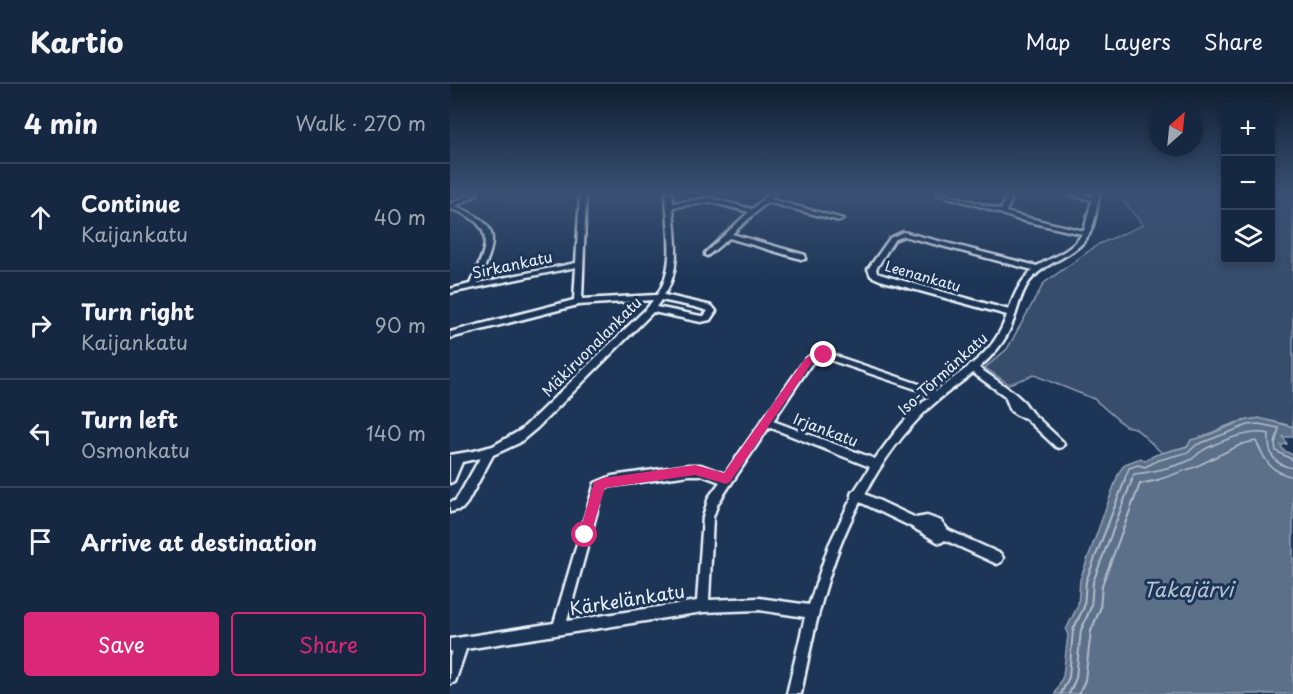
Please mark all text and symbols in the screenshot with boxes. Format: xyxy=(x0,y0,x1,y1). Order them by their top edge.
text: Kartio xyxy=(30,20,124,63)
text: Map xyxy=(1026,25,1070,57)
text: Layers xyxy=(1103,25,1171,57)
text: Share xyxy=(1204,25,1263,57)
north arrow xyxy=(1149,102,1203,156)
map controls xyxy=(1221,102,1275,264)
button: + xyxy=(1221,102,1275,156)
text: 4 min xyxy=(24,104,98,143)
text: Walk · 270 m xyxy=(295,108,426,138)
button: − xyxy=(1221,156,1275,210)
text: Continue xyxy=(81,186,180,219)
icon: ahead xyxy=(24,201,57,234)
text: 40 m xyxy=(374,202,426,232)
button: layers xyxy=(1221,210,1275,264)
text: Kaijankatu xyxy=(81,219,188,249)
street label: Sirkankatu xyxy=(470,244,554,284)
street label: Leenankatu xyxy=(883,255,963,297)
street label: Mäkiruonalankatu xyxy=(536,291,646,401)
text: Turn right xyxy=(81,294,194,327)
icon: right xyxy=(24,309,57,342)
text: 90 m xyxy=(375,310,426,340)
street label: Iso-Törmänkatu xyxy=(892,326,992,420)
text: Kaijankatu xyxy=(81,327,188,357)
route end xyxy=(810,341,836,367)
text: Turn left xyxy=(81,402,178,435)
street label: Irjankatu xyxy=(790,406,862,452)
icon: left xyxy=(24,417,57,450)
text: 140 m xyxy=(366,418,426,448)
text: Osmonkatu xyxy=(81,435,190,465)
route start xyxy=(571,521,597,547)
icon: arrive xyxy=(24,525,57,558)
text: Arrive at destination xyxy=(81,525,317,558)
water label: Takajärvi xyxy=(1143,574,1236,604)
street label: Kärkelänkatu xyxy=(567,577,687,621)
button: Save xyxy=(24,612,219,676)
button: Share xyxy=(231,612,426,676)

